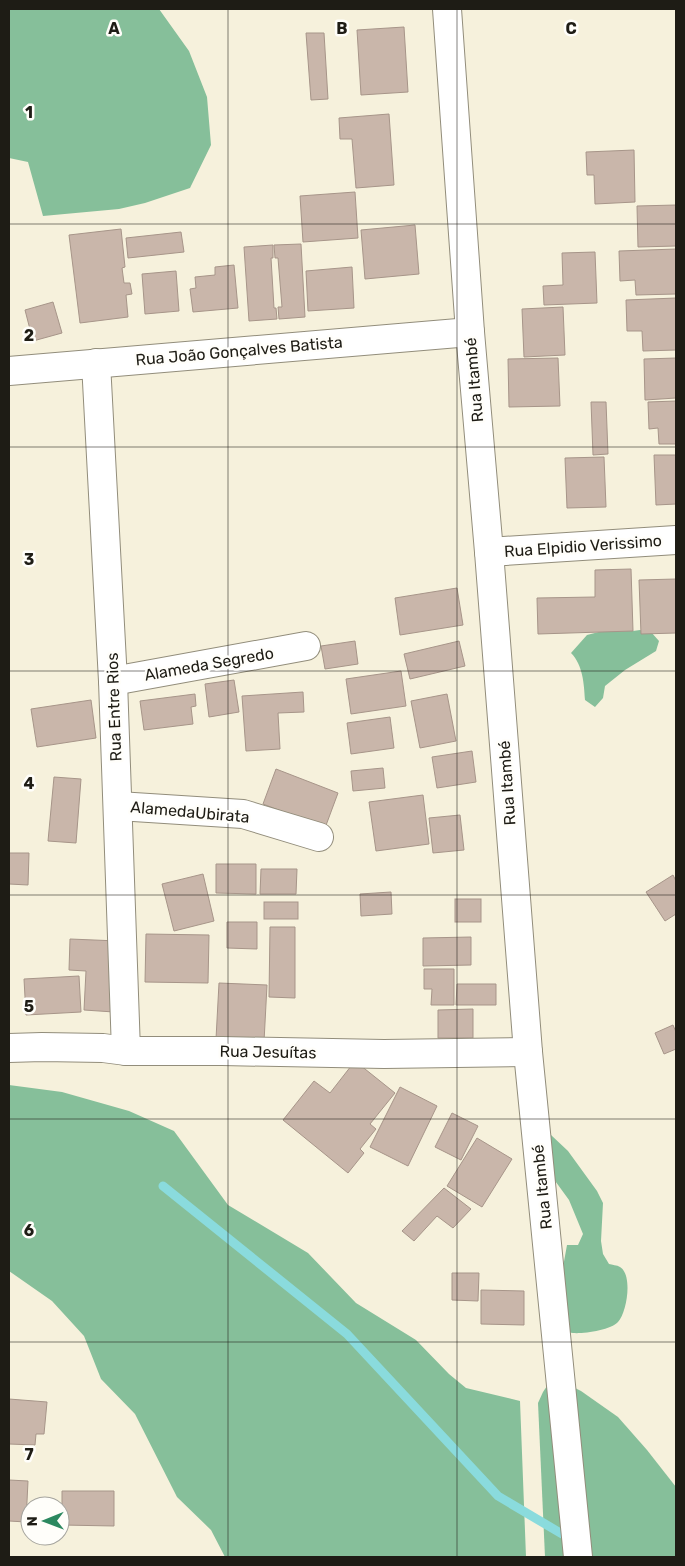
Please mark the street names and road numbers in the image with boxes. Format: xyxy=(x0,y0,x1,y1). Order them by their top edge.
street label: Rua João Gonçalves Batista xyxy=(135,332,343,370)
street label: Rua Itambé xyxy=(461,337,487,423)
street label: Rua Elpidio Verissimo xyxy=(503,531,663,561)
street label: Alameda Segredo xyxy=(143,643,275,685)
street label: Rua Entre Rios xyxy=(103,652,125,762)
street label: Rua Itambé xyxy=(495,740,519,826)
street label: AlamedaUbirata xyxy=(130,797,250,827)
street label: Rua Jesuítas xyxy=(219,1042,317,1062)
street label: Rua Itambé xyxy=(528,1144,556,1230)

